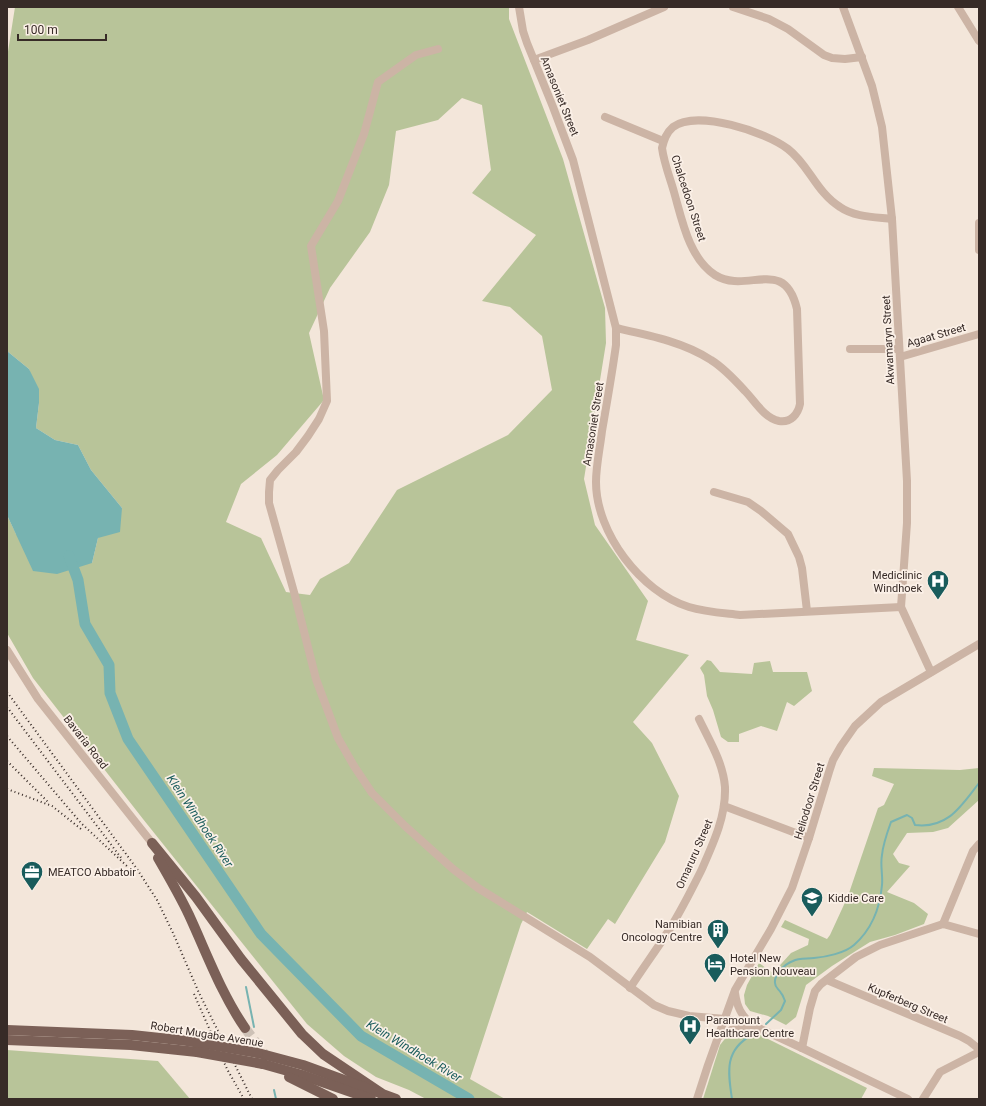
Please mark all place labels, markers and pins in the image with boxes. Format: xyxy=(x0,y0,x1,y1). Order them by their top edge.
hospital icon: Mediclinic Windhoek xyxy=(925,568,951,601)
place label: Mediclinic Windhoek xyxy=(872,569,922,595)
office icon: MEATCO Abbatoir xyxy=(19,859,45,892)
place label: MEATCO Abbatoir xyxy=(48,866,136,879)
school or university icon: Kiddie Care xyxy=(799,885,825,918)
place label: Kiddie Care xyxy=(828,892,884,905)
building icon: Namibian Oncology Centre xyxy=(705,917,731,950)
place label: Namibian Oncology Centre xyxy=(621,918,702,944)
hotel icon: Hotel New Pension Nouveau xyxy=(702,951,728,984)
place label: Hotel New Pension Nouveau xyxy=(730,952,816,978)
hospital icon: Paramount Healthcare Centre xyxy=(677,1013,703,1046)
place label: Paramount Healthcare Centre xyxy=(706,1014,794,1040)

